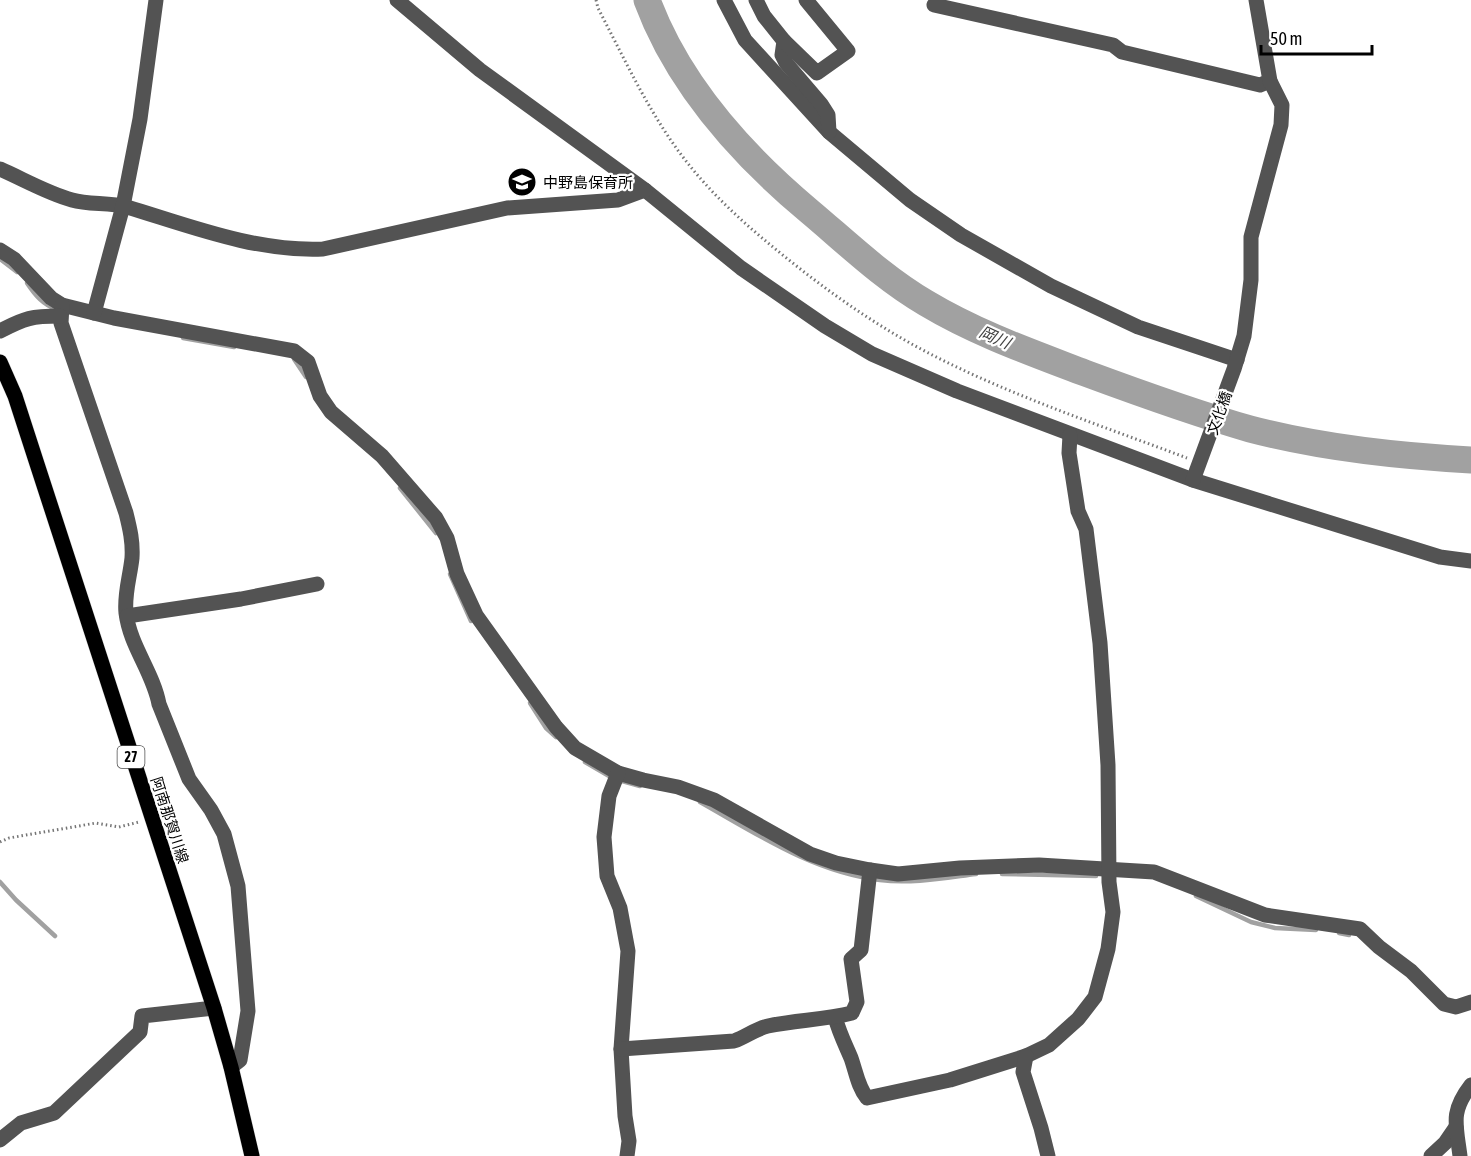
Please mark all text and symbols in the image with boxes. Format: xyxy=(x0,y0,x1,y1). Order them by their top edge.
scale bar xyxy=(1261,18,1372,56)
text: 50 m xyxy=(1270,28,1302,49)
school or university icon: 中野島保育所 xyxy=(506,166,538,198)
place label: 中野島保育所 xyxy=(543,174,633,191)
water label: 岡川 xyxy=(977,322,1015,353)
street label: 文化橋 xyxy=(1203,389,1235,437)
road number: 27 xyxy=(118,746,144,768)
street label: 阿南那賀川線 xyxy=(148,775,192,865)

